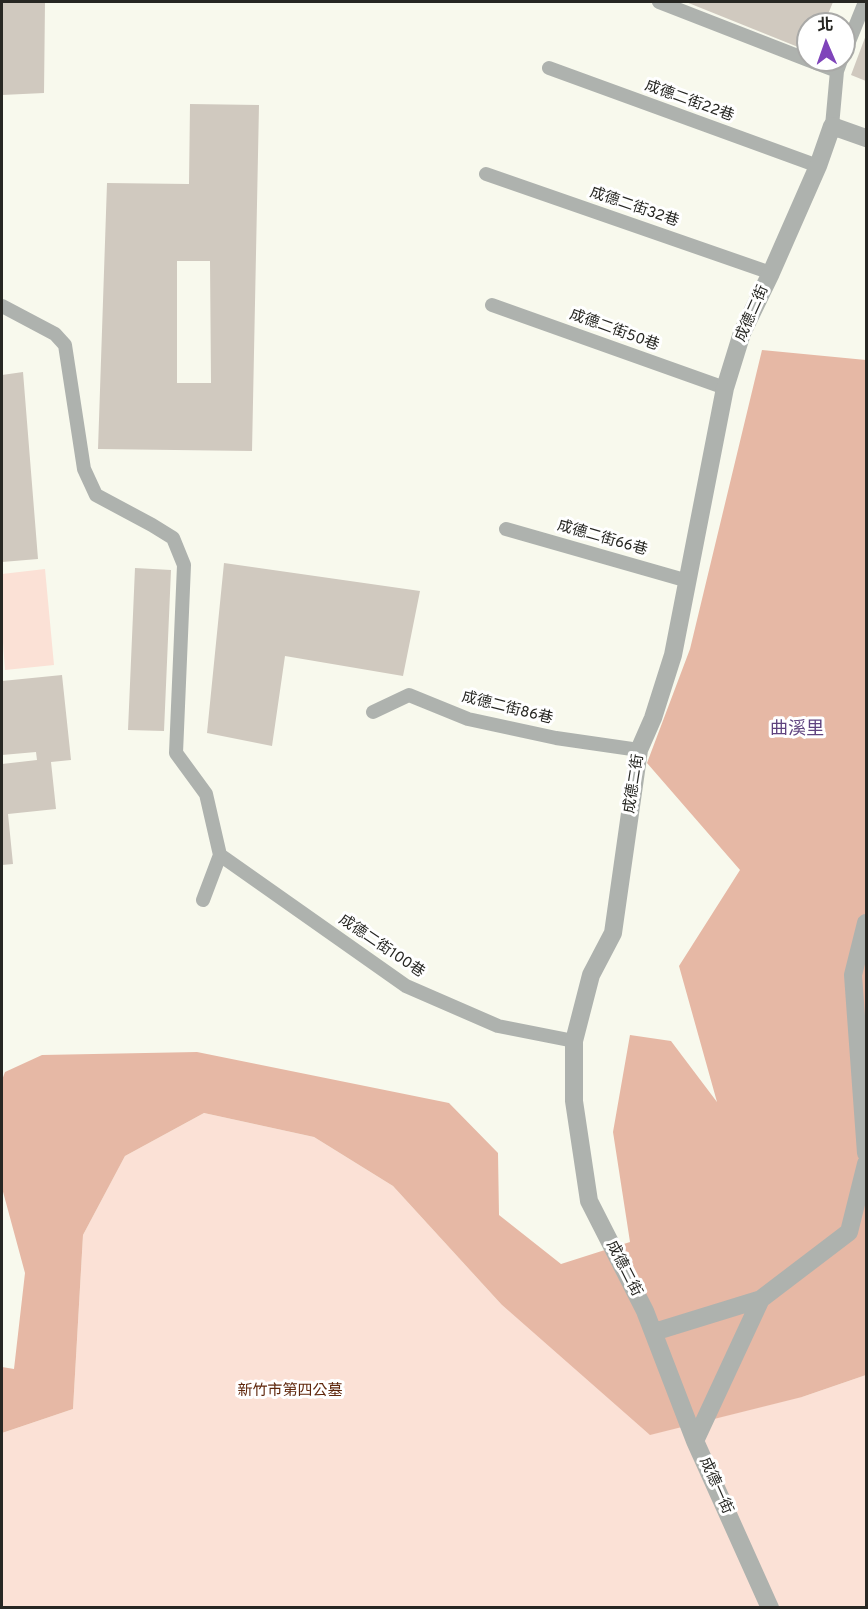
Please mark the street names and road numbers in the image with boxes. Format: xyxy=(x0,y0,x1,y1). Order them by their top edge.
street label: 成德二街22巷 xyxy=(642,78,736,126)
street label: 成德二街32巷 xyxy=(587,184,681,232)
street label: 成德二街 xyxy=(733,283,773,345)
street label: 成德二街50巷 xyxy=(567,306,661,356)
street label: 成德二街66巷 xyxy=(555,518,649,560)
street label: 成德二街86巷 xyxy=(460,689,554,729)
street label: 成德二街 xyxy=(621,753,649,815)
street label: 成德二街100巷 xyxy=(335,912,427,982)
street label: 成德二街 xyxy=(601,1238,645,1300)
street label: 成德一街 xyxy=(695,1455,735,1517)

